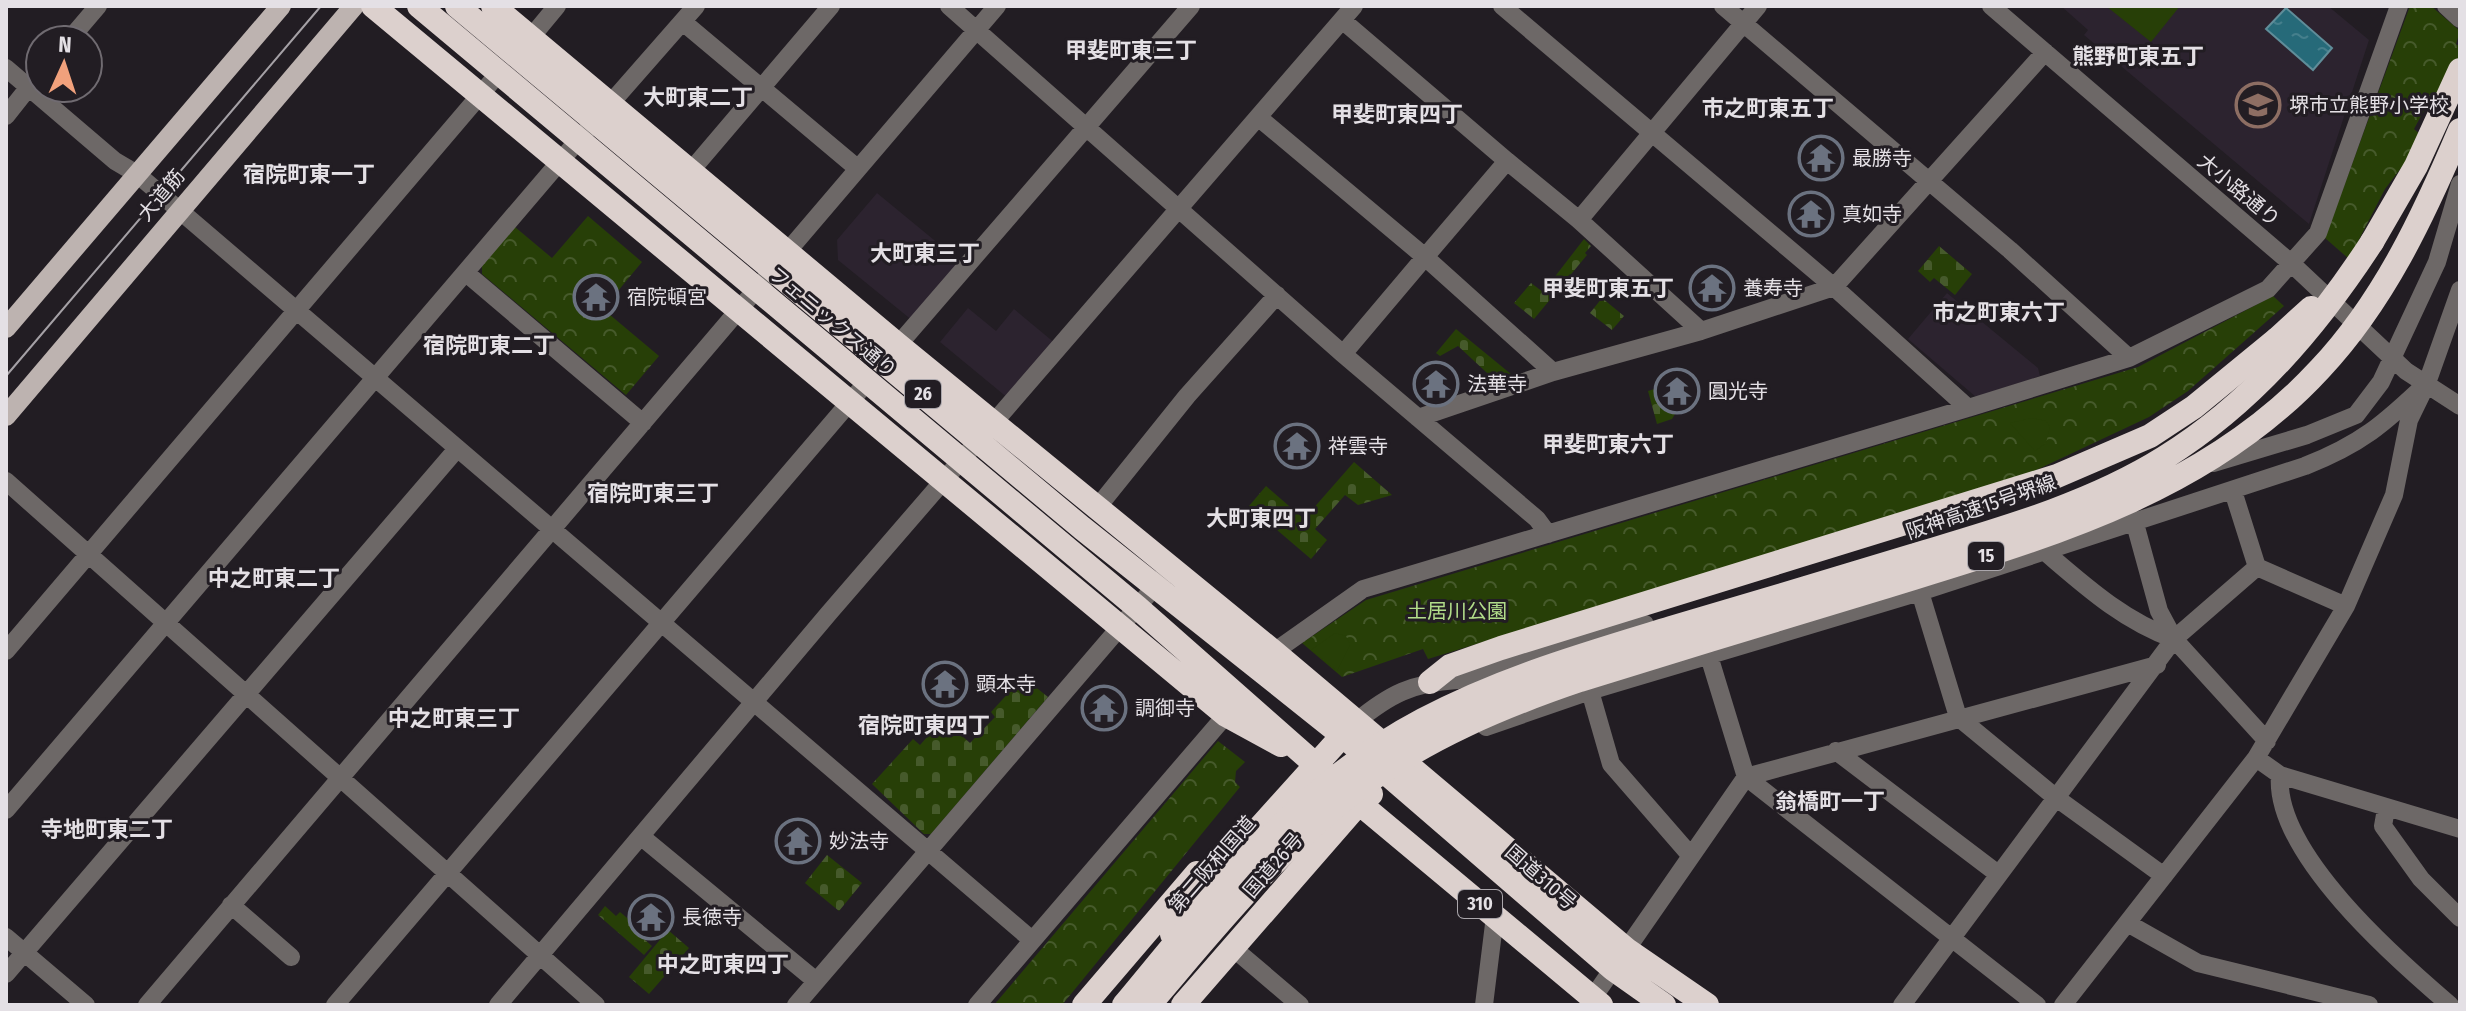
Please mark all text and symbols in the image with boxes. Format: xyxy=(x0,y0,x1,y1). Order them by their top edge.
north arrow xyxy=(24,24,104,104)
text: N xyxy=(58,31,72,58)
district label: 甲斐町東三丁 xyxy=(1065,37,1197,64)
district label: 熊野町東五丁 xyxy=(2072,43,2204,70)
school or university icon: 堺市立熊野小学校 xyxy=(2234,81,2282,129)
district label: 大町東二丁 xyxy=(643,84,753,111)
place label: 堺市立熊野小学校 xyxy=(2289,93,2449,117)
district label: 市之町東五丁 xyxy=(1702,95,1834,122)
district label: 甲斐町東四丁 xyxy=(1331,101,1463,128)
temple icon: 最勝寺 xyxy=(1797,134,1845,182)
place label: 最勝寺 xyxy=(1852,146,1912,170)
street label: 大小路通り xyxy=(2193,149,2285,231)
district label: 宿院町東一丁 xyxy=(243,161,375,188)
street label: 大道筋 xyxy=(133,164,189,226)
temple icon: 真如寺 xyxy=(1787,190,1835,238)
place label: 真如寺 xyxy=(1842,202,1902,226)
district label: 大町東三丁 xyxy=(870,240,980,267)
street label: フェニックス通り xyxy=(764,262,902,382)
temple icon: 養寿寺 xyxy=(1688,264,1736,312)
temple icon: 宿院頓宮 xyxy=(572,273,620,321)
district label: 甲斐町東五丁 xyxy=(1542,275,1674,302)
place label: 養寿寺 xyxy=(1743,276,1803,300)
place label: 宿院頓宮 xyxy=(627,285,707,309)
district label: 市之町東六丁 xyxy=(1933,299,2065,326)
district label: 宿院町東二丁 xyxy=(423,332,555,359)
temple icon: 法華寺 xyxy=(1412,360,1460,408)
temple icon: 圓光寺 xyxy=(1653,367,1701,415)
place label: 法華寺 xyxy=(1467,372,1527,396)
place label: 圓光寺 xyxy=(1708,379,1768,403)
road number: 26 xyxy=(905,380,941,408)
temple icon: 祥雲寺 xyxy=(1273,422,1321,470)
district label: 甲斐町東六丁 xyxy=(1542,431,1674,458)
place label: 祥雲寺 xyxy=(1328,434,1388,458)
street label: 阪神高速15号堺線 xyxy=(1903,470,2059,544)
district label: 宿院町東三丁 xyxy=(587,480,719,507)
district label: 大町東四丁 xyxy=(1206,505,1316,532)
road number: 15 xyxy=(1968,542,2004,570)
district label: 中之町東二丁 xyxy=(208,565,340,592)
park label: 土居川公園 xyxy=(1407,599,1507,623)
temple icon: 顕本寺 xyxy=(921,660,969,708)
place label: 顕本寺 xyxy=(976,672,1036,696)
temple icon: 調御寺 xyxy=(1080,684,1128,732)
place label: 調御寺 xyxy=(1135,696,1195,720)
district label: 中之町東三丁 xyxy=(388,705,520,732)
district label: 宿院町東四丁 xyxy=(858,712,990,739)
district label: 翁橋町一丁 xyxy=(1775,788,1885,815)
street label: 第二阪和国道 xyxy=(1164,811,1260,917)
district label: 寺地町東二丁 xyxy=(41,816,173,843)
temple icon: 妙法寺 xyxy=(774,817,822,865)
street label: 国道26号 xyxy=(1238,827,1308,903)
place label: 妙法寺 xyxy=(829,829,889,853)
street label: 国道310号 xyxy=(1500,839,1582,915)
road number: 310 xyxy=(1458,890,1502,918)
temple icon: 長徳寺 xyxy=(627,893,675,941)
place label: 長徳寺 xyxy=(682,905,742,929)
district label: 中之町東四丁 xyxy=(657,951,789,978)

